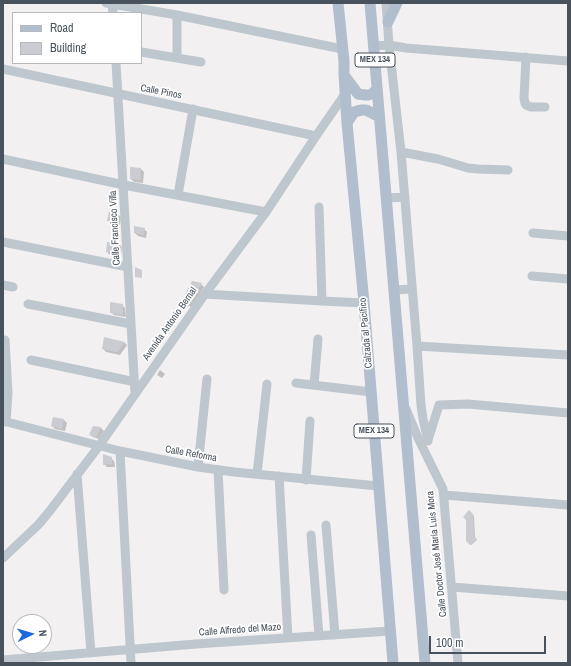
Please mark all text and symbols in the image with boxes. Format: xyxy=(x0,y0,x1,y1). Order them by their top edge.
legend xyxy=(12,12,142,64)
text: Road xyxy=(50,20,74,36)
text: Building xyxy=(50,40,86,56)
road number: MEX 134 xyxy=(355,53,395,67)
street label: Calle Pinos xyxy=(139,82,183,102)
street label: Calle Francisco Villa xyxy=(107,190,123,266)
street label: Avenida Antonio Bernal xyxy=(140,285,200,363)
street label: Calzada al Pacífico xyxy=(357,297,375,369)
road number: MEX 134 xyxy=(354,424,394,438)
street label: Calle Reforma xyxy=(164,444,218,464)
street label: Calle Doctor José María Luis Mora xyxy=(424,490,450,618)
north arrow xyxy=(12,614,52,654)
street label: Calle Alfredo del Mazo xyxy=(198,621,282,639)
scale bar xyxy=(431,628,548,654)
text: N xyxy=(36,629,50,637)
text: 100 m xyxy=(436,635,463,651)

